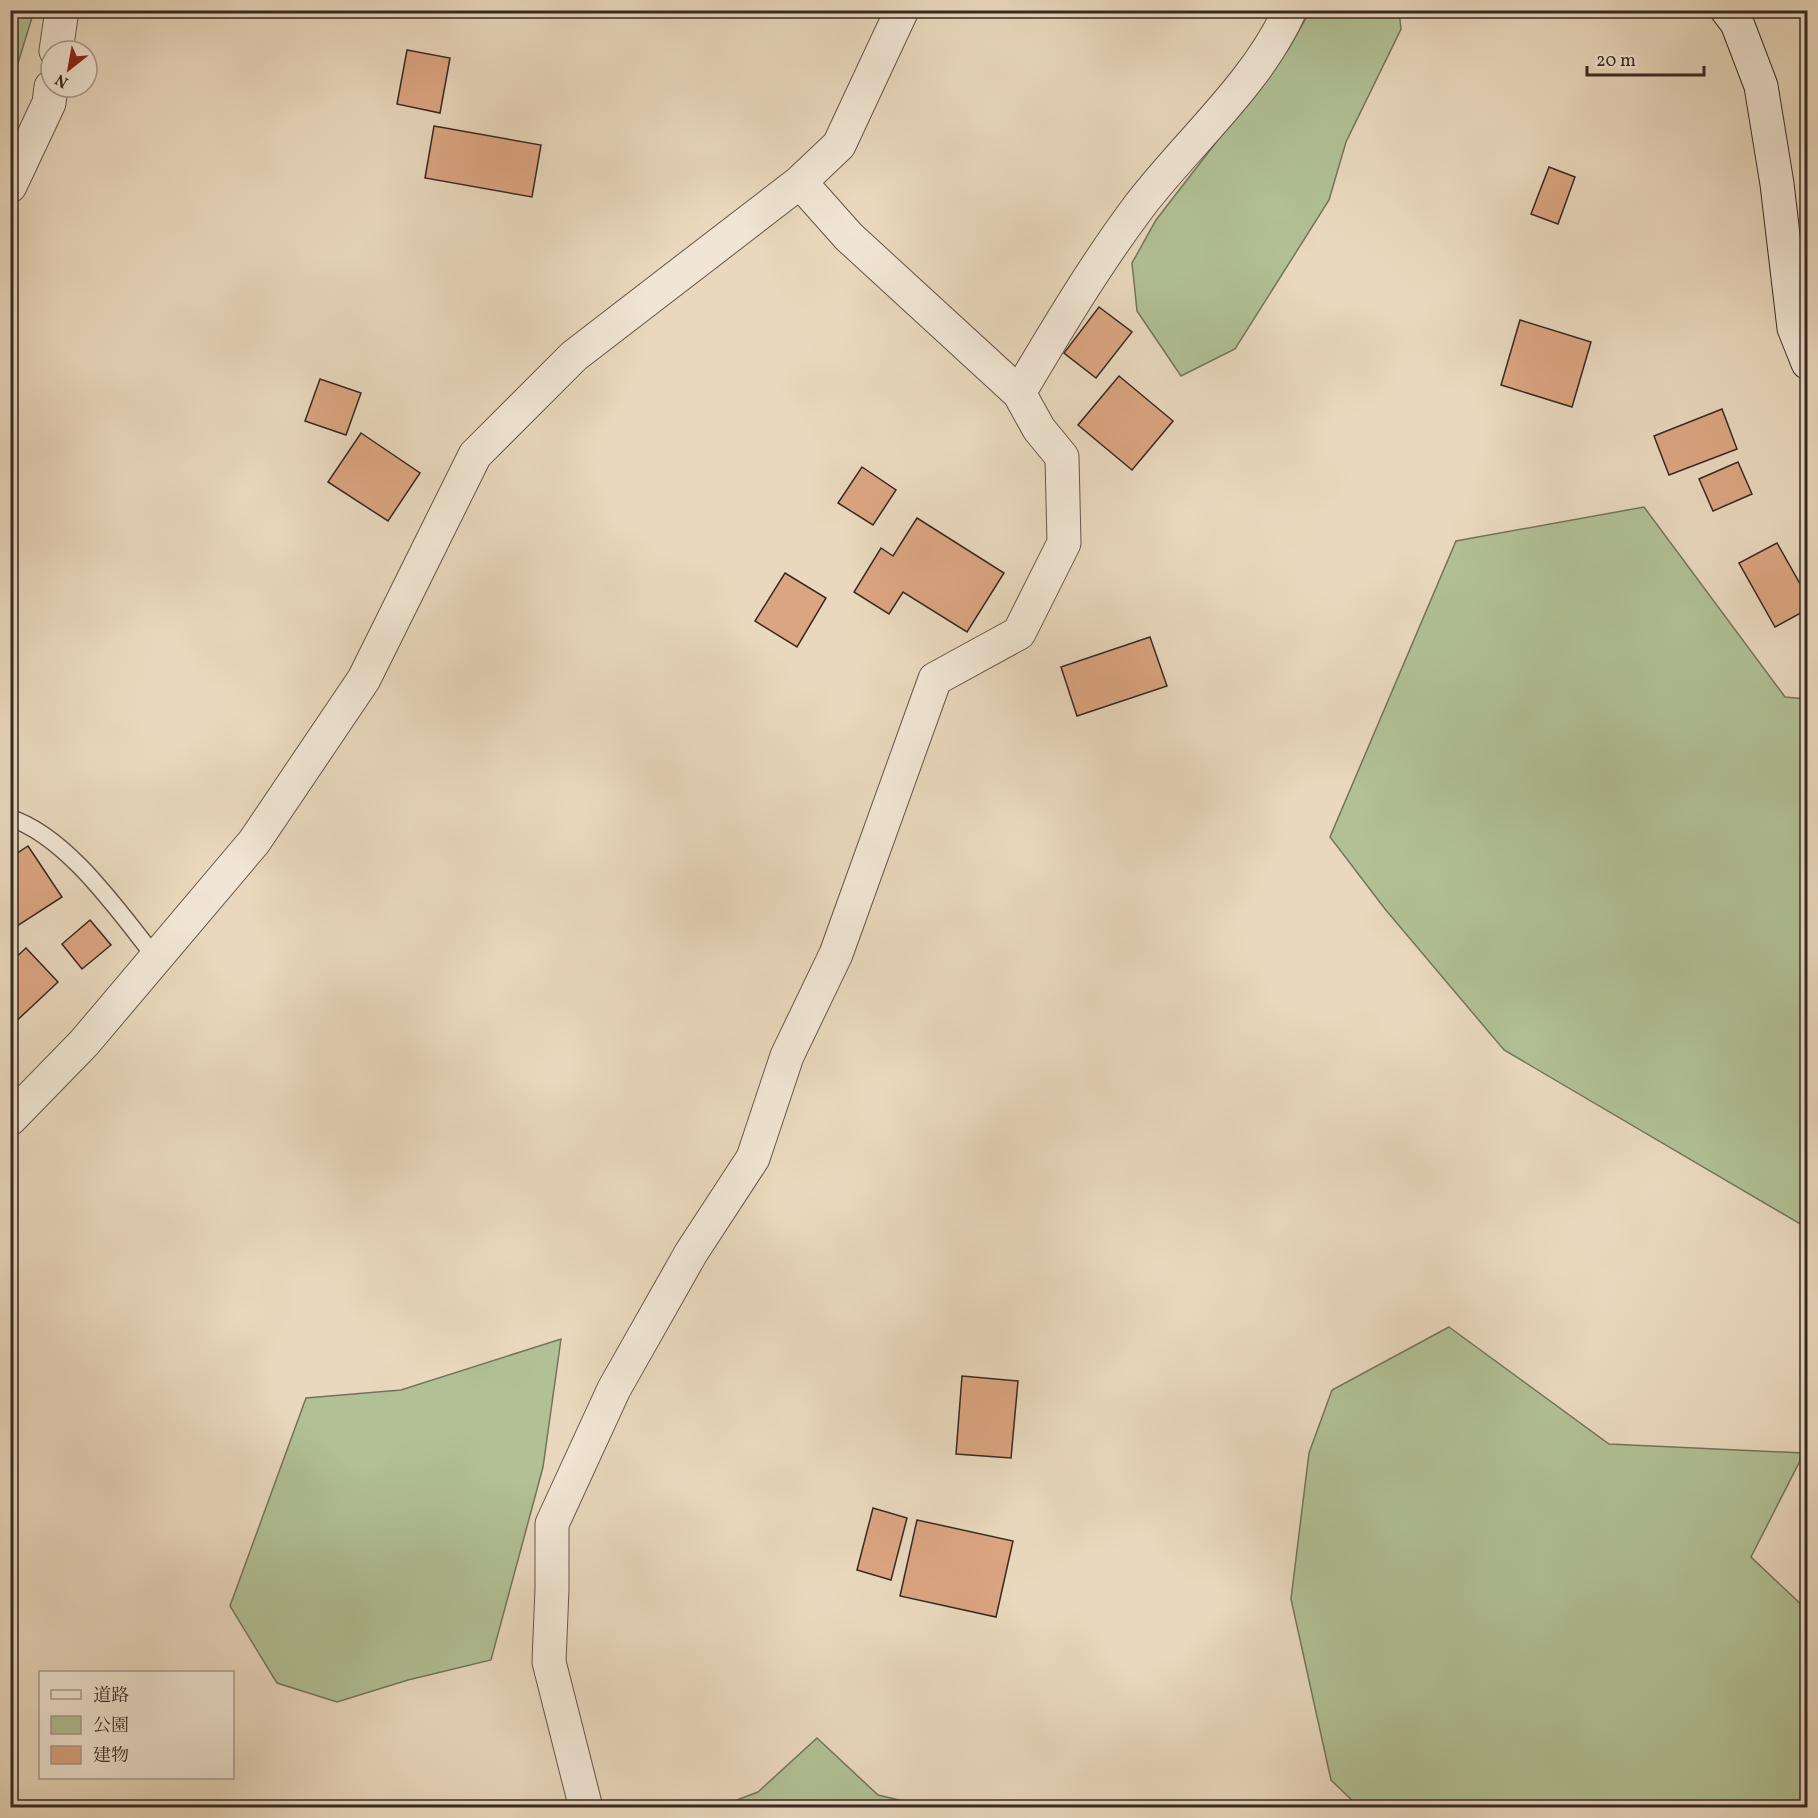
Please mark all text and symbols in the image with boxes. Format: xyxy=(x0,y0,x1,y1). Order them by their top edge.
north arrow xyxy=(39,39,99,99)
scale bar xyxy=(1587,39,1704,77)
text: 20 m xyxy=(1596,49,1636,74)
text: N xyxy=(51,68,73,93)
legend xyxy=(39,1671,234,1779)
text: 道路 xyxy=(93,1684,129,1709)
text: 公園 xyxy=(93,1714,129,1739)
text: 建物 xyxy=(93,1744,129,1769)

